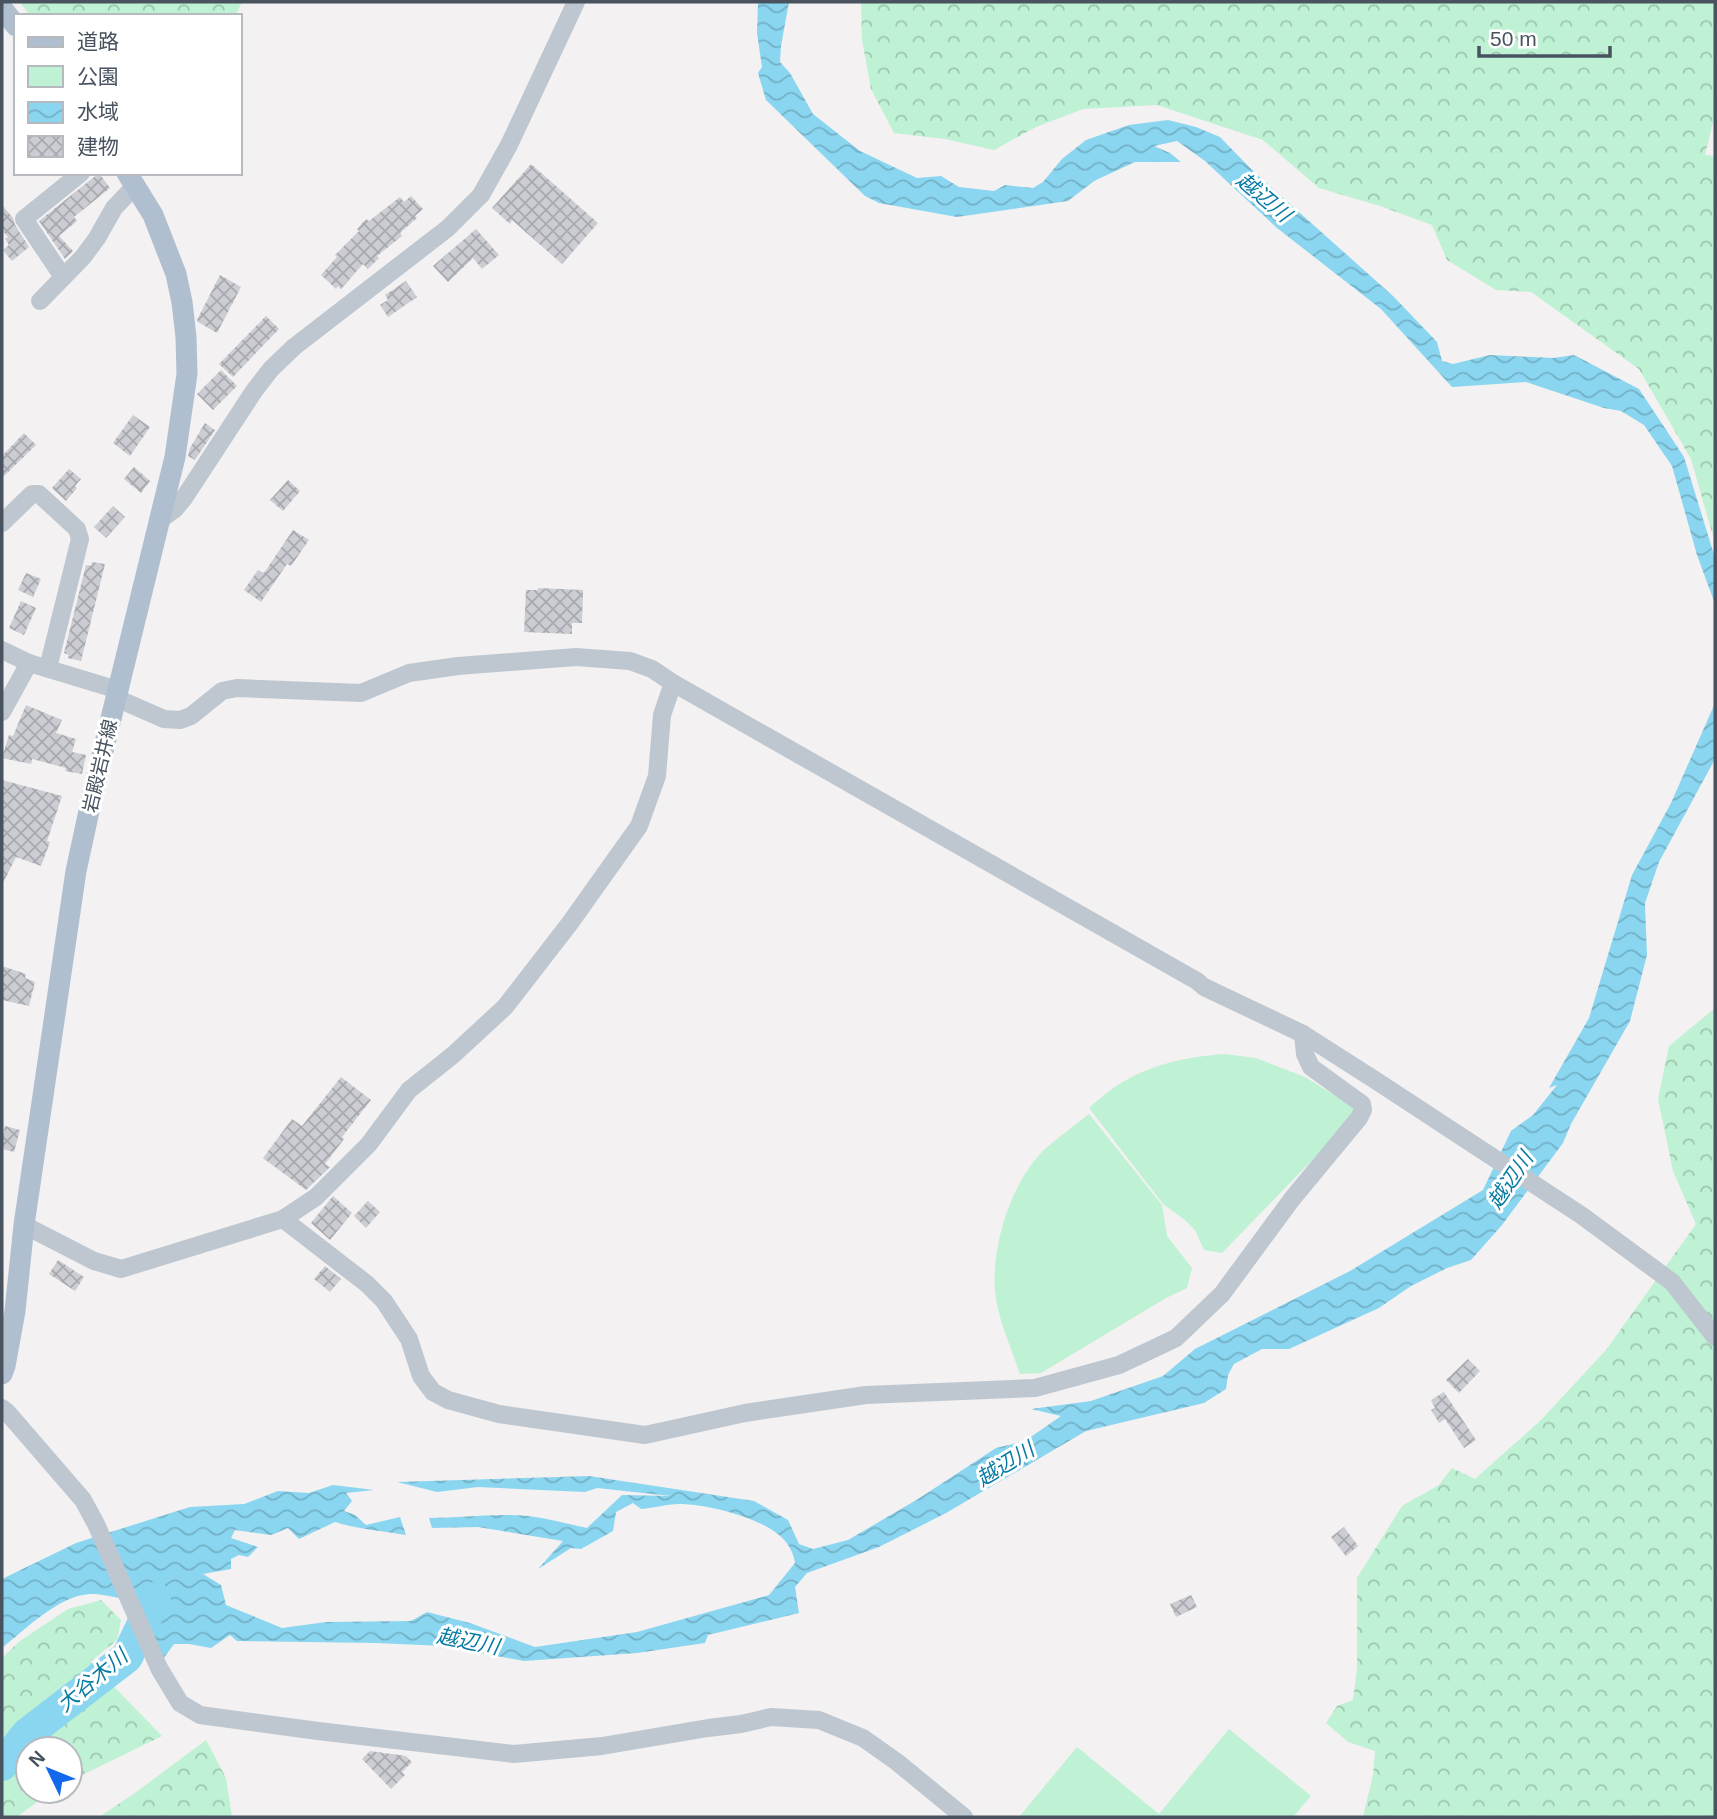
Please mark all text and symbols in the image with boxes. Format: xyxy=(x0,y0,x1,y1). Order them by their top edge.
legend xyxy=(14,14,242,175)
scale bar xyxy=(1479,14,1610,58)
text: 50 m xyxy=(1490,27,1537,50)
text: 道路 xyxy=(77,30,119,53)
text: 公園 xyxy=(77,65,119,88)
text: 水域 xyxy=(77,100,119,123)
text: 建物 xyxy=(77,135,119,158)
water label: 越辺川 xyxy=(1232,168,1297,227)
street label: 岩殿岩井線 xyxy=(79,717,121,815)
water label: 越辺川 xyxy=(1483,1146,1538,1213)
water label: 越辺川 xyxy=(972,1436,1040,1490)
water label: 越辺川 xyxy=(435,1624,503,1659)
water label: 大谷木川 xyxy=(52,1643,133,1716)
north arrow xyxy=(14,1735,84,1805)
text: N xyxy=(25,1747,49,1771)

